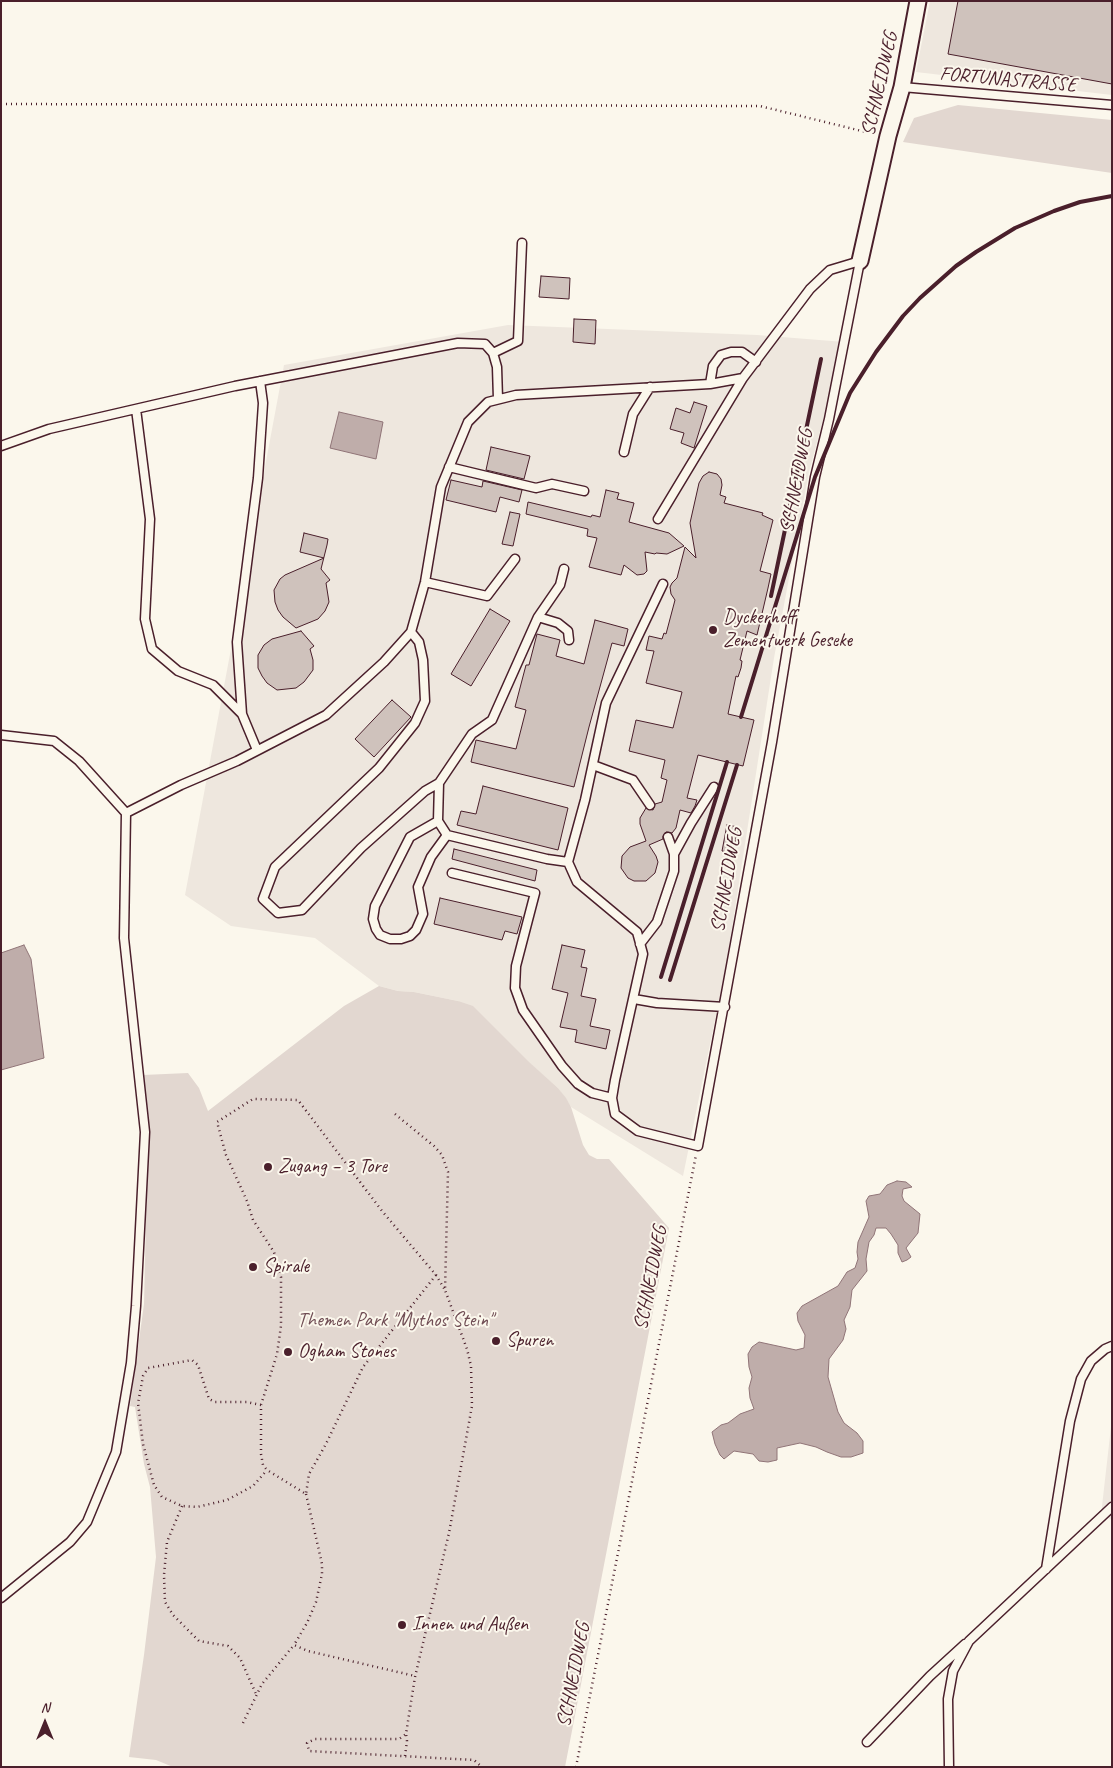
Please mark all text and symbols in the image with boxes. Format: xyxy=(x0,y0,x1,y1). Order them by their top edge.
street label: SCHNEIDWEG xyxy=(856,30,904,138)
street label: FORTUNASTRASSE xyxy=(939,62,1077,98)
street label: SCHNEIDWEG xyxy=(775,427,819,535)
place label: Dyckerhoff Zementwerk Geseke xyxy=(723,606,852,653)
marker: Dyckerhoff Zementwerk Geseke xyxy=(707,624,719,636)
street label: SCHNEIDWEG xyxy=(706,826,748,934)
place label: Zugang – 3 Tore xyxy=(278,1155,387,1179)
marker: Zugang – 3 Tore xyxy=(262,1161,274,1173)
street label: SCHNEIDWEG xyxy=(629,1224,673,1332)
place label: Spirale xyxy=(263,1255,309,1279)
marker: Spirale xyxy=(247,1261,259,1273)
park label: Themen Park "Mythos Stein" xyxy=(297,1309,493,1333)
place label: Spuren xyxy=(506,1329,553,1353)
marker: Spuren xyxy=(490,1335,502,1347)
place label: Ogham Stones xyxy=(298,1340,395,1364)
marker: Ogham Stones xyxy=(282,1346,294,1358)
place label: Innen und Außen xyxy=(412,1613,528,1637)
marker: Innen und Außen xyxy=(396,1619,408,1631)
street label: SCHNEIDWEG xyxy=(552,1621,596,1729)
north arrow xyxy=(20,1698,70,1748)
text: N xyxy=(41,1699,49,1716)

